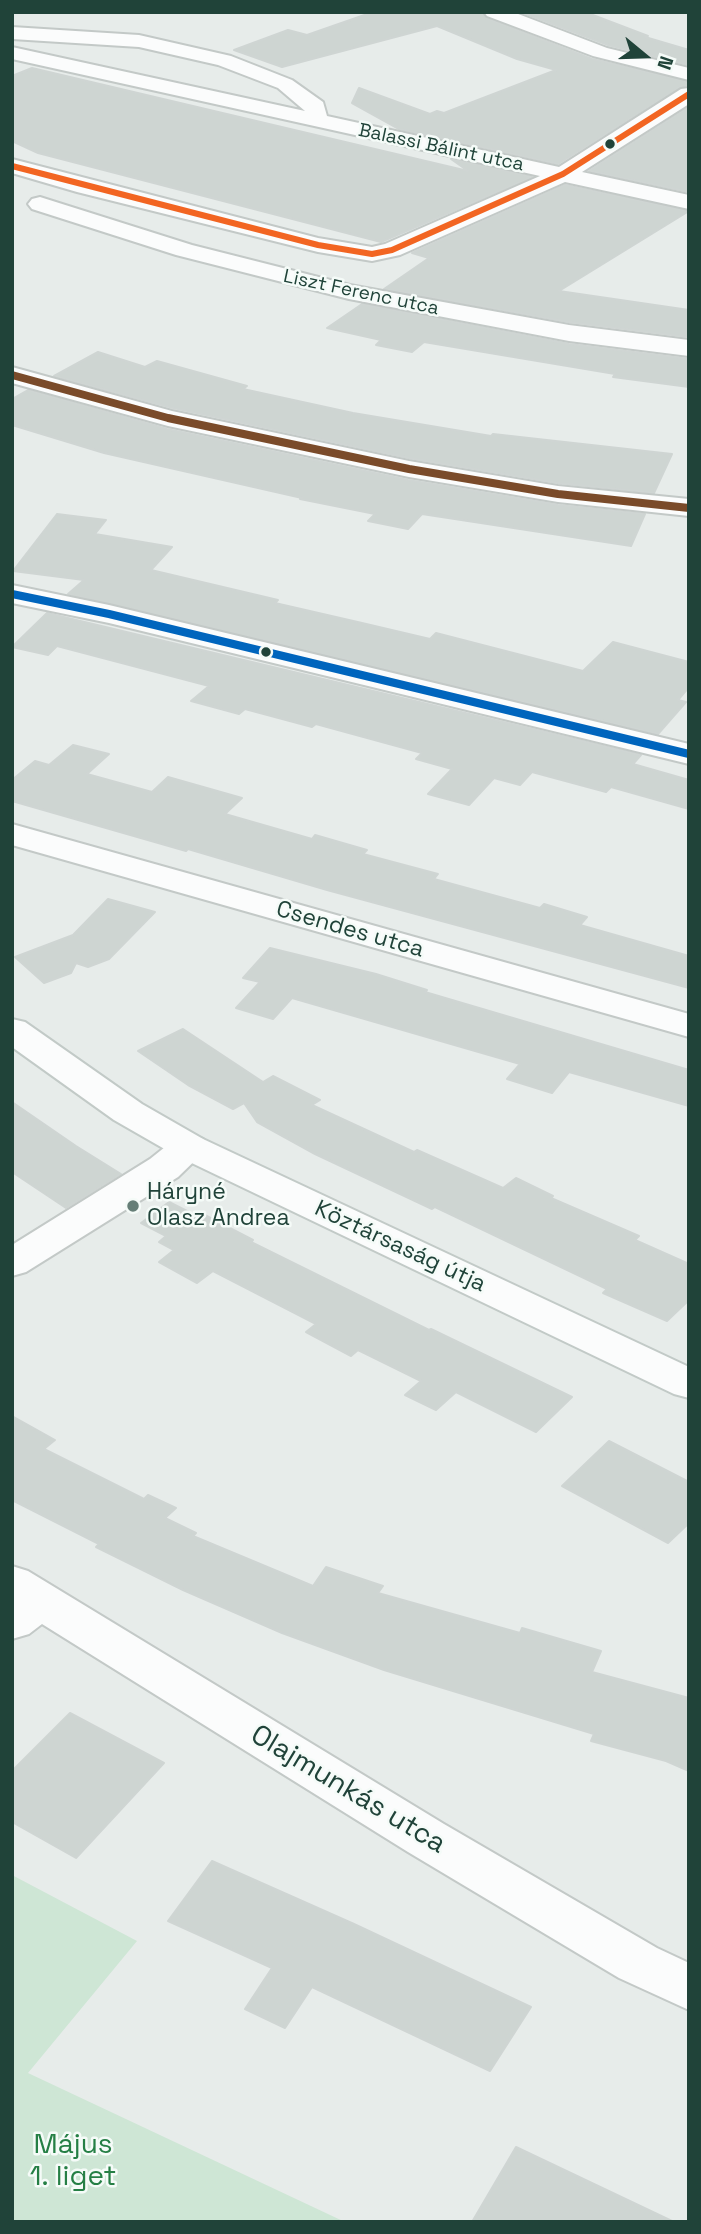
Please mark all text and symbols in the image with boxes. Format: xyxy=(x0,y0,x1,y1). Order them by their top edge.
north arrow xyxy=(610,21,680,91)
text: N xyxy=(651,53,679,73)
street label: Balassi Bálint utca xyxy=(356,119,526,177)
unlabelled marker xyxy=(603,137,617,151)
street label: Liszt Ferenc utca xyxy=(281,265,441,321)
unlabelled marker xyxy=(259,645,273,659)
street label: Csendes utca xyxy=(273,896,427,964)
place label: Háryné Olasz Andrea xyxy=(147,1179,290,1233)
street label: Köztársaság útja xyxy=(310,1195,490,1299)
marker: Háryné Olasz Andrea xyxy=(125,1198,141,1214)
street label: Olajmunkás utca xyxy=(244,1718,452,1862)
park label: Május 1. liget xyxy=(30,2128,116,2194)

